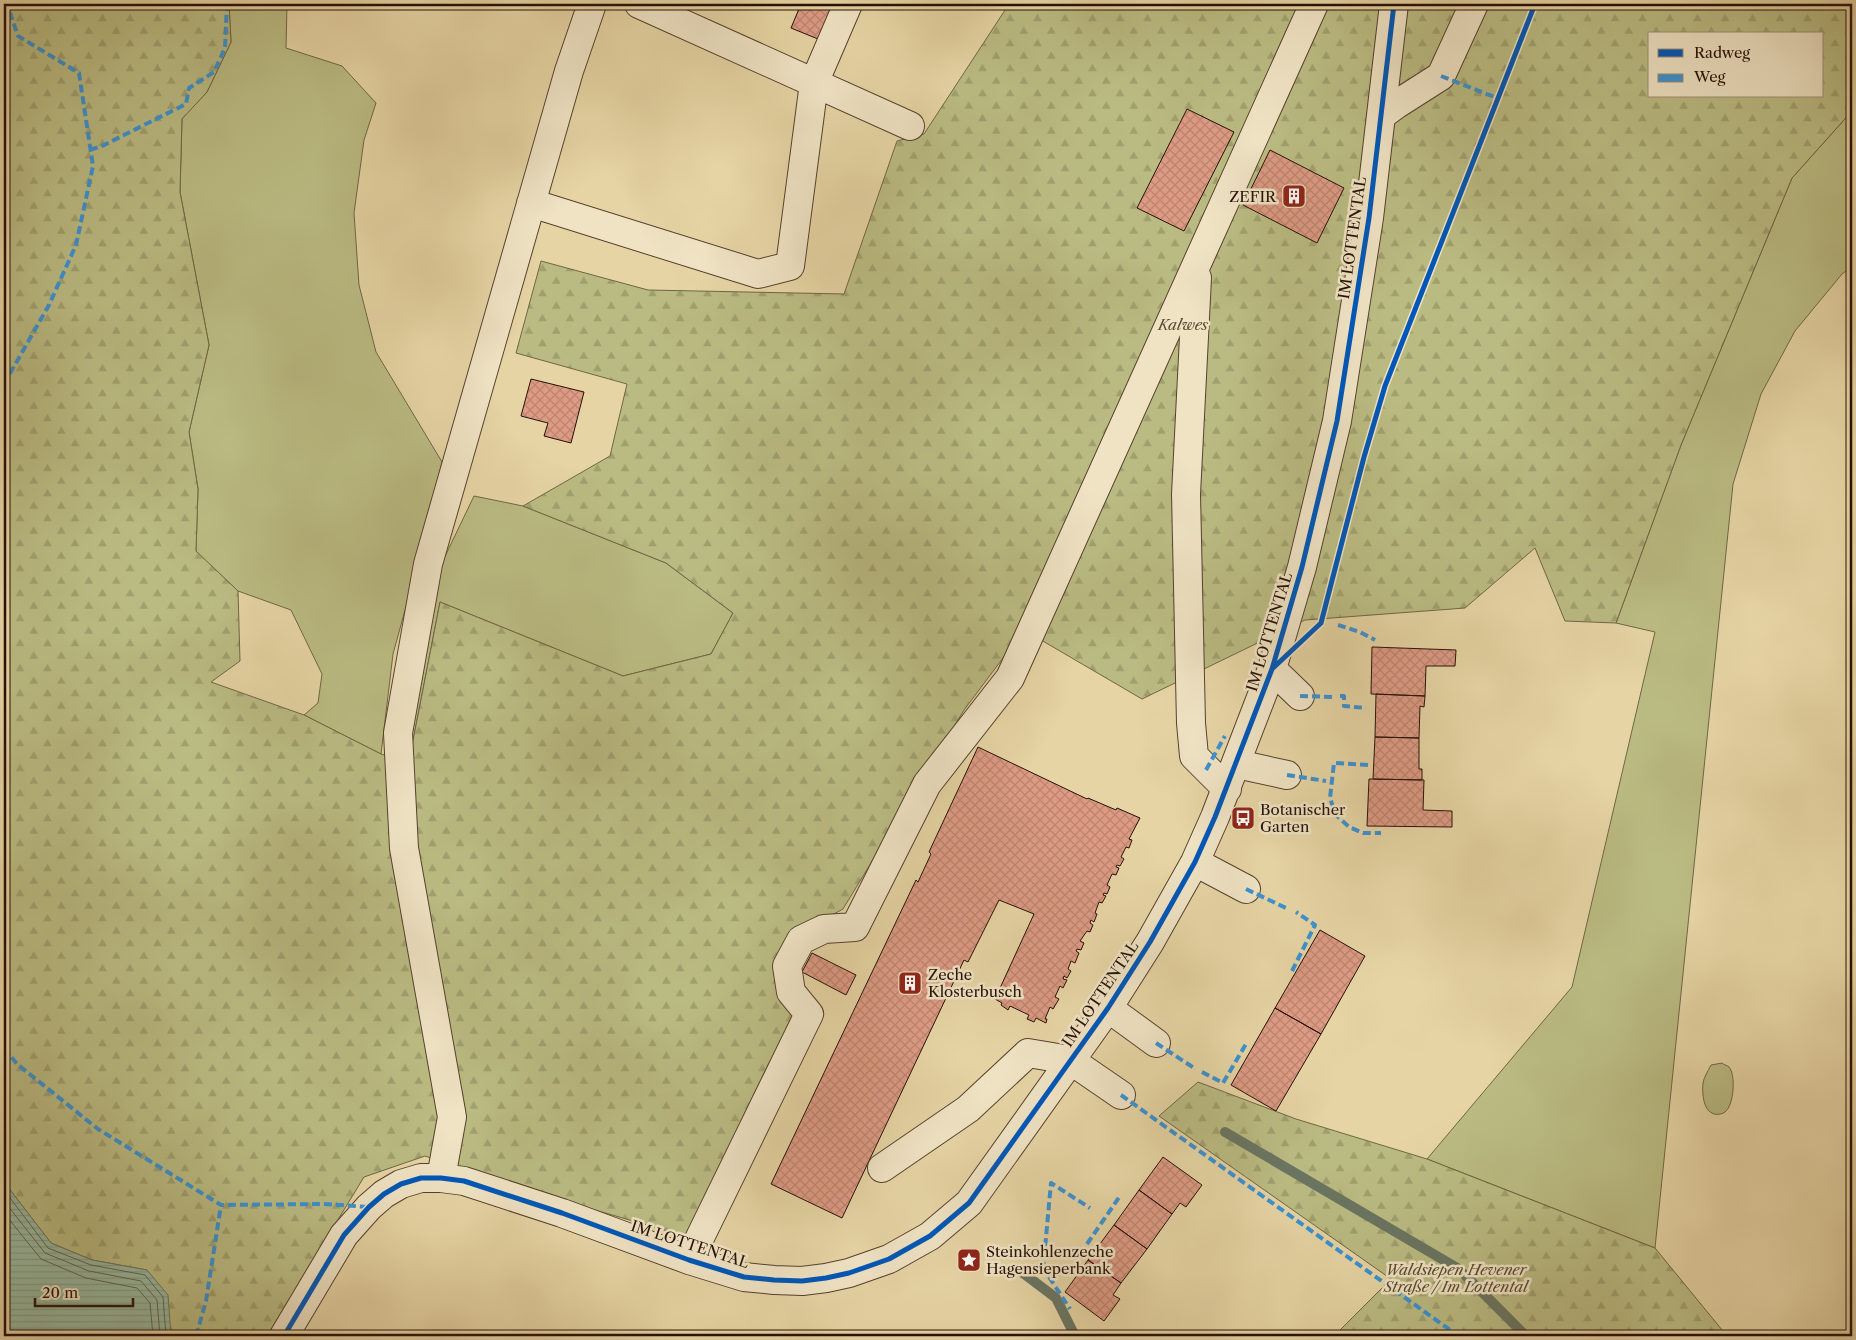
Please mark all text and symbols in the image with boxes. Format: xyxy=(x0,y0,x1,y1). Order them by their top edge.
legend xyxy=(1648,32,1824,98)
text: Radweg xyxy=(1694,43,1750,62)
text: Weg xyxy=(1693,67,1726,86)
street label: IM LOTTENTAL xyxy=(1334,175,1370,300)
building icon: ZEFIR xyxy=(1281,183,1307,209)
place label: ZEFIR xyxy=(1229,187,1277,206)
park label: Kalwes xyxy=(1157,315,1208,334)
street label: IM LOTTENTAL xyxy=(1242,570,1296,694)
place label: Botanischer Garten xyxy=(1260,800,1346,836)
bus stop icon: Botanischer Garten xyxy=(1230,805,1256,831)
street label: IM LOTTENTAL xyxy=(1058,937,1142,1050)
place label: Zeche Klosterbusch xyxy=(928,965,1022,1001)
building icon: Zeche Klosterbusch xyxy=(897,970,923,996)
street label: IM LOTTENTAL xyxy=(628,1216,752,1272)
place label: Steinkohlenzeche Hagensieperbank xyxy=(986,1242,1113,1278)
place icon: Steinkohlenzeche Hagensieperbank xyxy=(956,1247,982,1273)
park label: Waldsiepen Hevener Straße / Im Lottental xyxy=(1383,1260,1530,1296)
scale bar xyxy=(35,1275,132,1307)
text: 20 m xyxy=(42,1283,78,1302)

